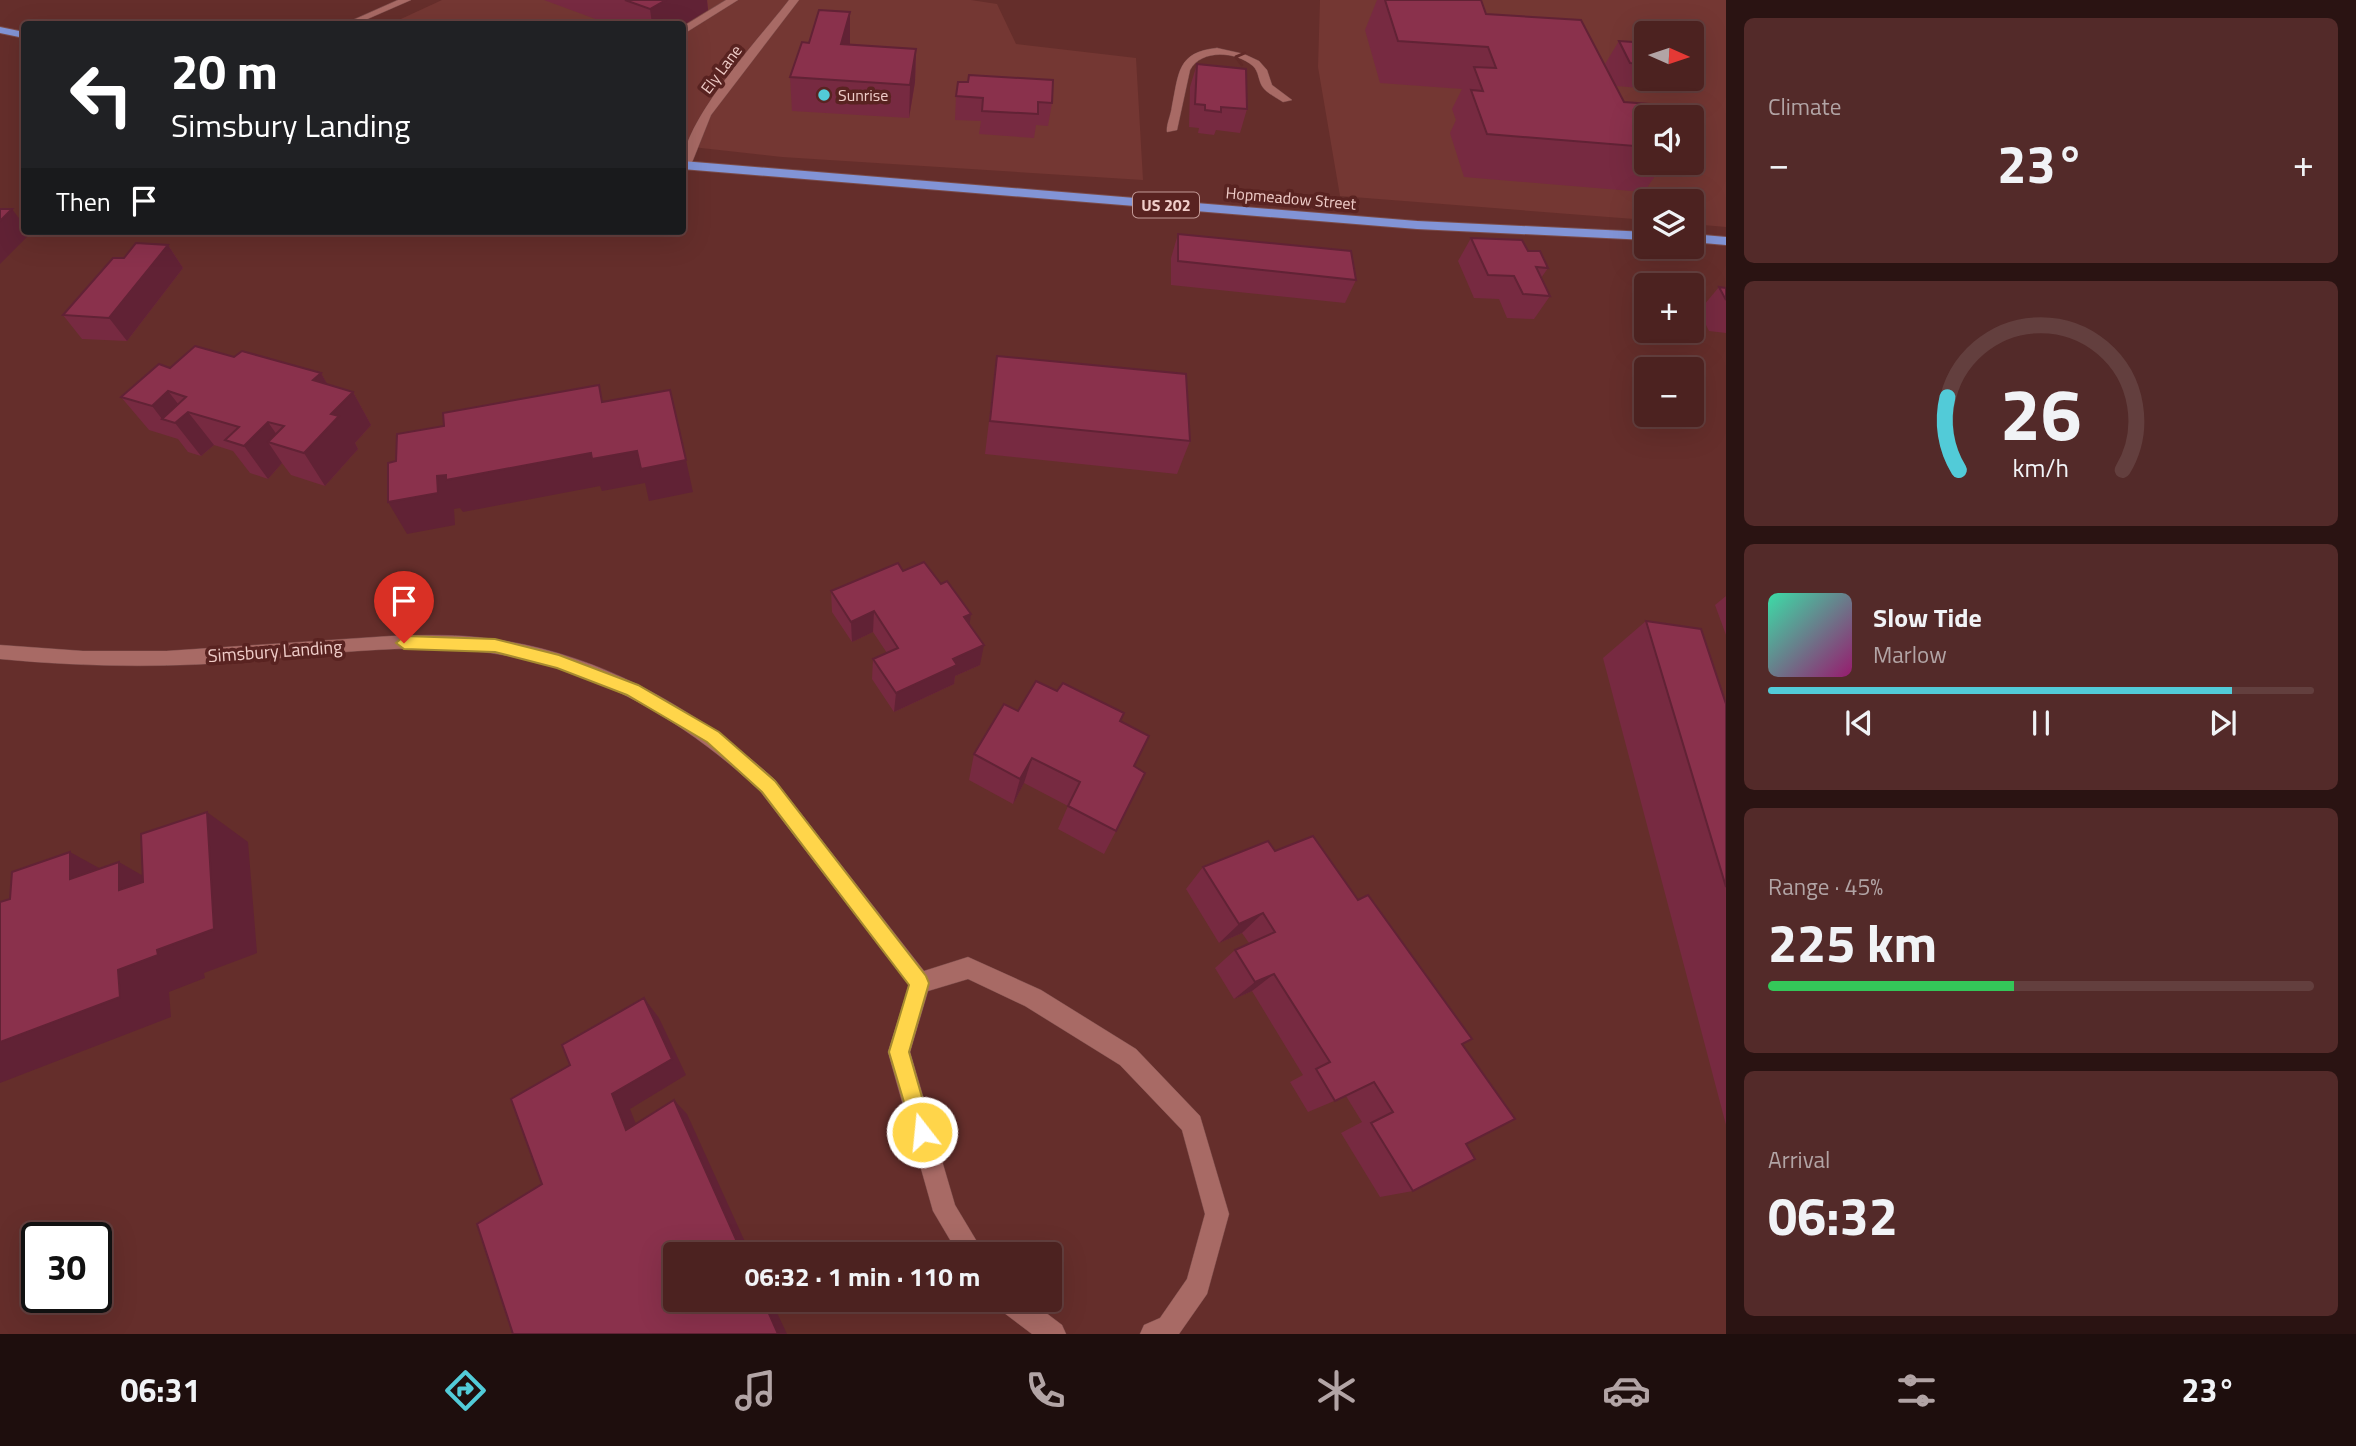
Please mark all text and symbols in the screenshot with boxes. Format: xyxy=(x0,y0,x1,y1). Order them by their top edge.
north arrow xyxy=(1634,21,1704,91)
map controls xyxy=(1634,21,1704,427)
text: 20 m xyxy=(171,33,278,108)
street label: Ely Lane xyxy=(695,39,747,99)
icon: left xyxy=(56,49,147,140)
one-way arrow xyxy=(1234,51,1246,66)
place label: Sunrise xyxy=(838,83,888,107)
marker: Sunrise xyxy=(816,87,832,103)
text: Climate xyxy=(1768,89,1841,124)
text: Simsbury Landing xyxy=(171,101,411,149)
button: sound xyxy=(1634,105,1704,175)
text: 23° xyxy=(1997,124,2085,203)
text: − xyxy=(1768,134,1789,192)
text: + xyxy=(2293,134,2314,192)
street label: Hopmeadow Street xyxy=(1225,180,1358,216)
text: Then xyxy=(56,182,111,221)
icon: arrive xyxy=(125,182,163,220)
button: layers xyxy=(1634,189,1704,259)
road number: US 202 xyxy=(1133,192,1199,218)
button: + xyxy=(1634,273,1704,343)
button: − xyxy=(1634,357,1704,427)
text: 26 xyxy=(2000,358,2082,468)
text: km/h xyxy=(2013,449,2069,487)
pin xyxy=(374,571,434,643)
icon: arrive xyxy=(385,582,423,620)
text: Slow Tide xyxy=(1873,598,1982,637)
street label: Simsbury Landing xyxy=(207,633,343,669)
text: Marlow xyxy=(1873,637,1947,672)
icon: previous xyxy=(1840,704,1878,742)
icon: pause xyxy=(2022,704,2060,742)
icon: next xyxy=(2204,704,2242,742)
text: Range · 45% xyxy=(1768,869,1883,904)
text: 225 km xyxy=(1768,903,1937,982)
position arrow xyxy=(885,1095,959,1169)
text: Arrival xyxy=(1768,1142,1830,1177)
text: 06:32 xyxy=(1768,1176,1898,1255)
speed limit sign: 30 xyxy=(21,1222,112,1313)
text: 06:32 · 1 min · 110 m xyxy=(745,1257,980,1296)
text: 06:31 xyxy=(121,1366,200,1414)
icon: directions xyxy=(441,1366,490,1415)
icon: music xyxy=(731,1366,780,1415)
icon: phone xyxy=(1021,1366,1070,1415)
icon: climate xyxy=(1312,1366,1361,1415)
icon: car xyxy=(1602,1366,1651,1415)
icon: filters xyxy=(1892,1366,1941,1415)
text: 23° xyxy=(2182,1366,2235,1414)

